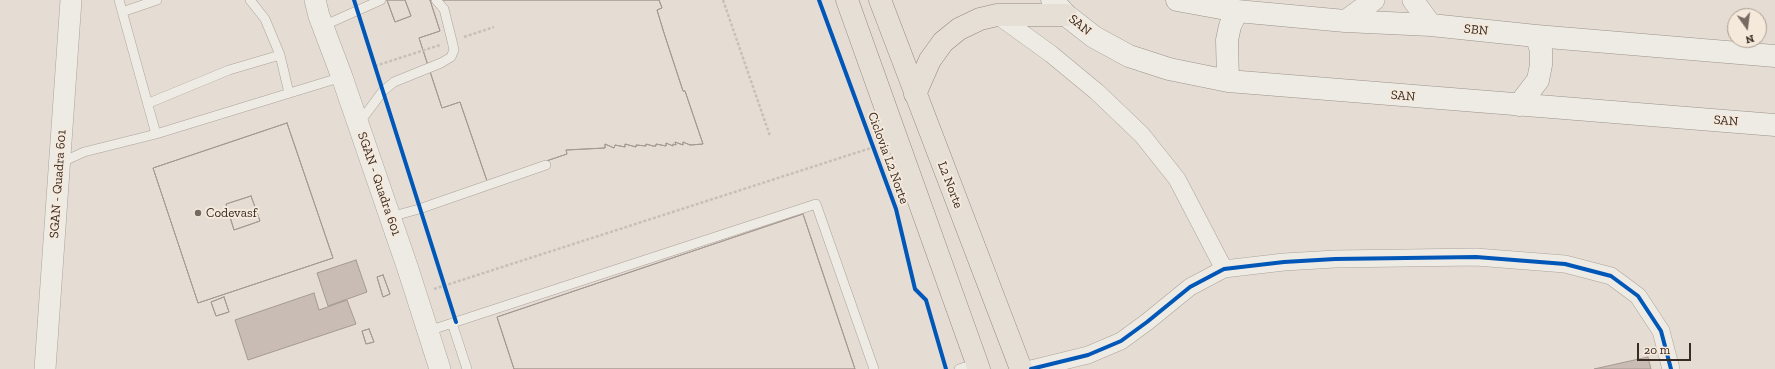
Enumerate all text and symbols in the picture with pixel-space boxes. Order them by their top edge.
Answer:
north arrow [1727,8,1767,48]
street label: SAN [1065,11,1095,39]
street label: SBN [1463,21,1489,39]
text: N [1744,32,1755,46]
street label: SAN [1390,87,1416,105]
street label: Ciclovia L2 Norte [864,110,912,206]
street label: SAN [1713,112,1739,130]
street label: SGAN - Quadra 601 [46,129,70,239]
street label: SGAN - Quadra 601 [354,130,404,238]
street label: L2 Norte [934,159,966,211]
place label: Codevasf [206,205,257,221]
marker: Codevasf [193,208,203,218]
scale bar [1639,335,1693,361]
text: 20 m [1644,343,1670,357]

